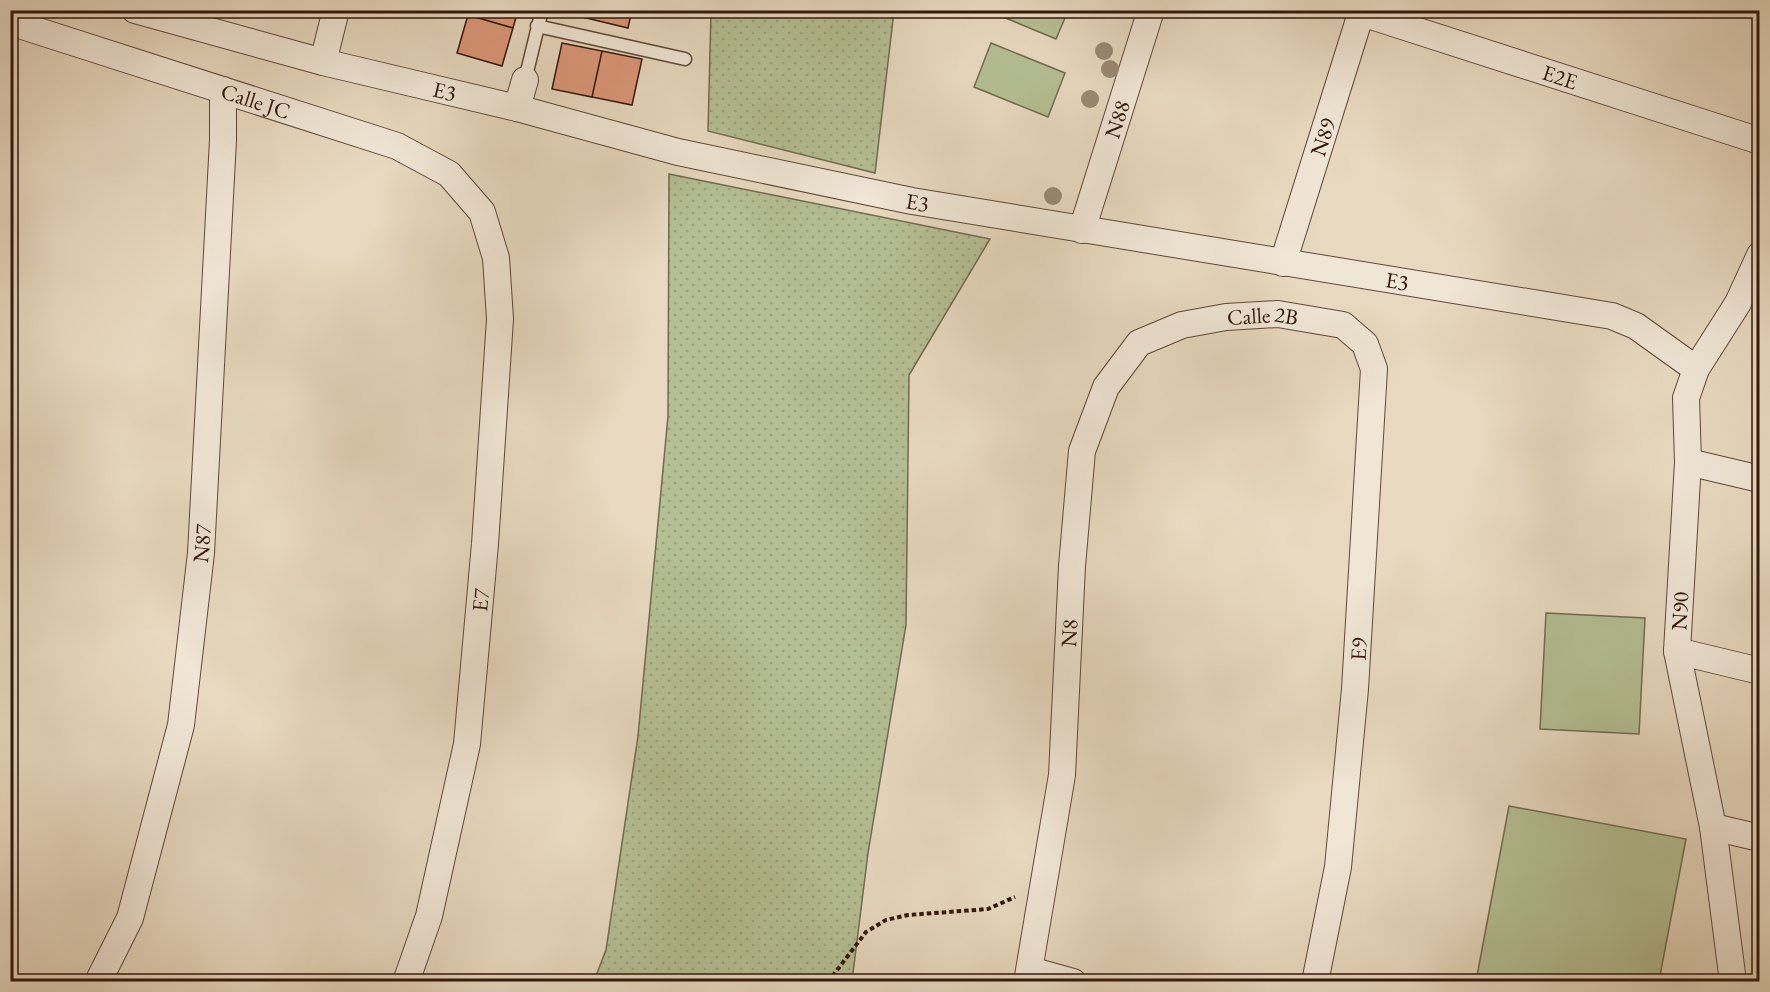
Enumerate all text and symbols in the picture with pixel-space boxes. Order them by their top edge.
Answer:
street label: E2E [1539,58,1581,96]
street label: E3 [430,75,459,108]
street label: Calle JC [217,77,294,126]
street label: N88 [1098,97,1137,142]
street label: N89 [1303,114,1343,160]
street label: E3 [904,186,931,219]
street label: E3 [1383,265,1411,297]
street label: Calle 2B [1226,300,1300,332]
street label: N87 [186,523,218,564]
street label: E7 [465,587,496,613]
street label: N90 [1664,590,1695,631]
street label: N8 [1054,618,1084,648]
street label: E9 [1343,636,1374,661]

